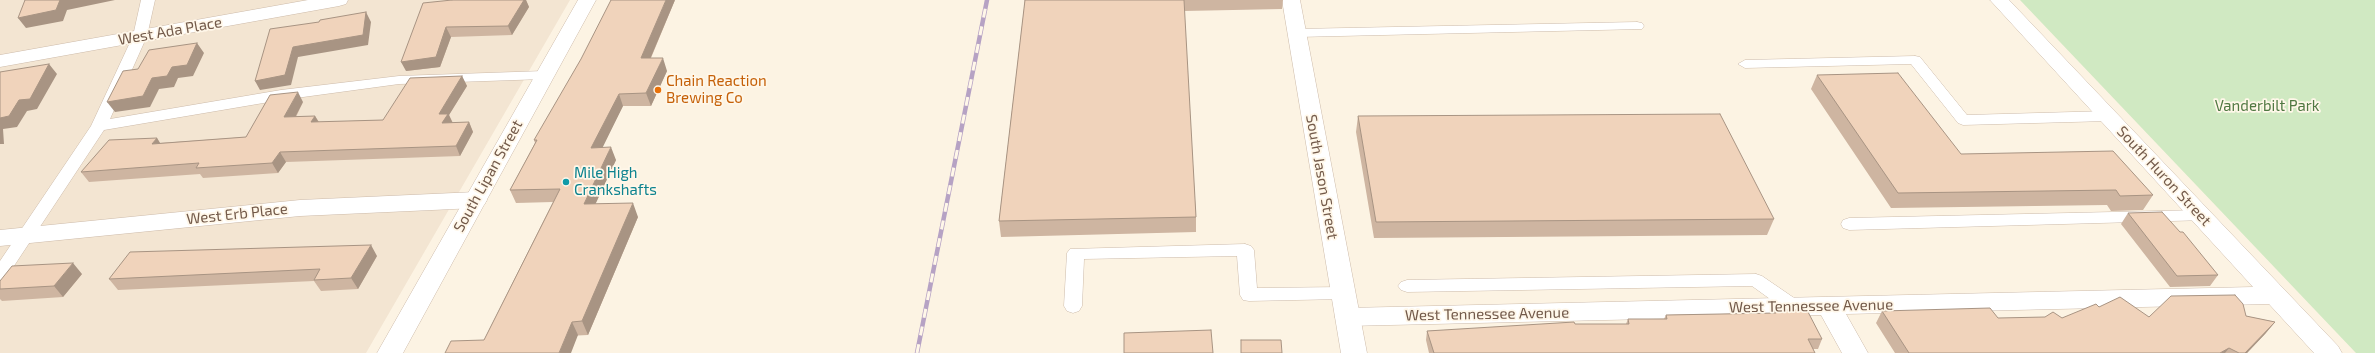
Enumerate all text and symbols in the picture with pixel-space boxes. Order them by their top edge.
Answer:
street label: West Ada Place [117,13,223,49]
place label: Chain Reaction Brewing Co [666,72,767,107]
marker: Chain Reaction Brewing Co [653,85,663,95]
park label: Vanderbilt Park [2215,97,2319,115]
street label: South Jason Street [1302,113,1342,241]
street label: South Lipan Street [450,117,526,235]
street label: South Huron Street [2113,122,2215,230]
place label: Mile High Crankshafts [574,164,657,199]
marker: Mile High Crankshafts [561,177,571,187]
street label: West Erb Place [185,200,289,228]
street label: West Tennessee Avenue [1729,296,1893,316]
street label: West Tennessee Avenue [1405,304,1569,324]

